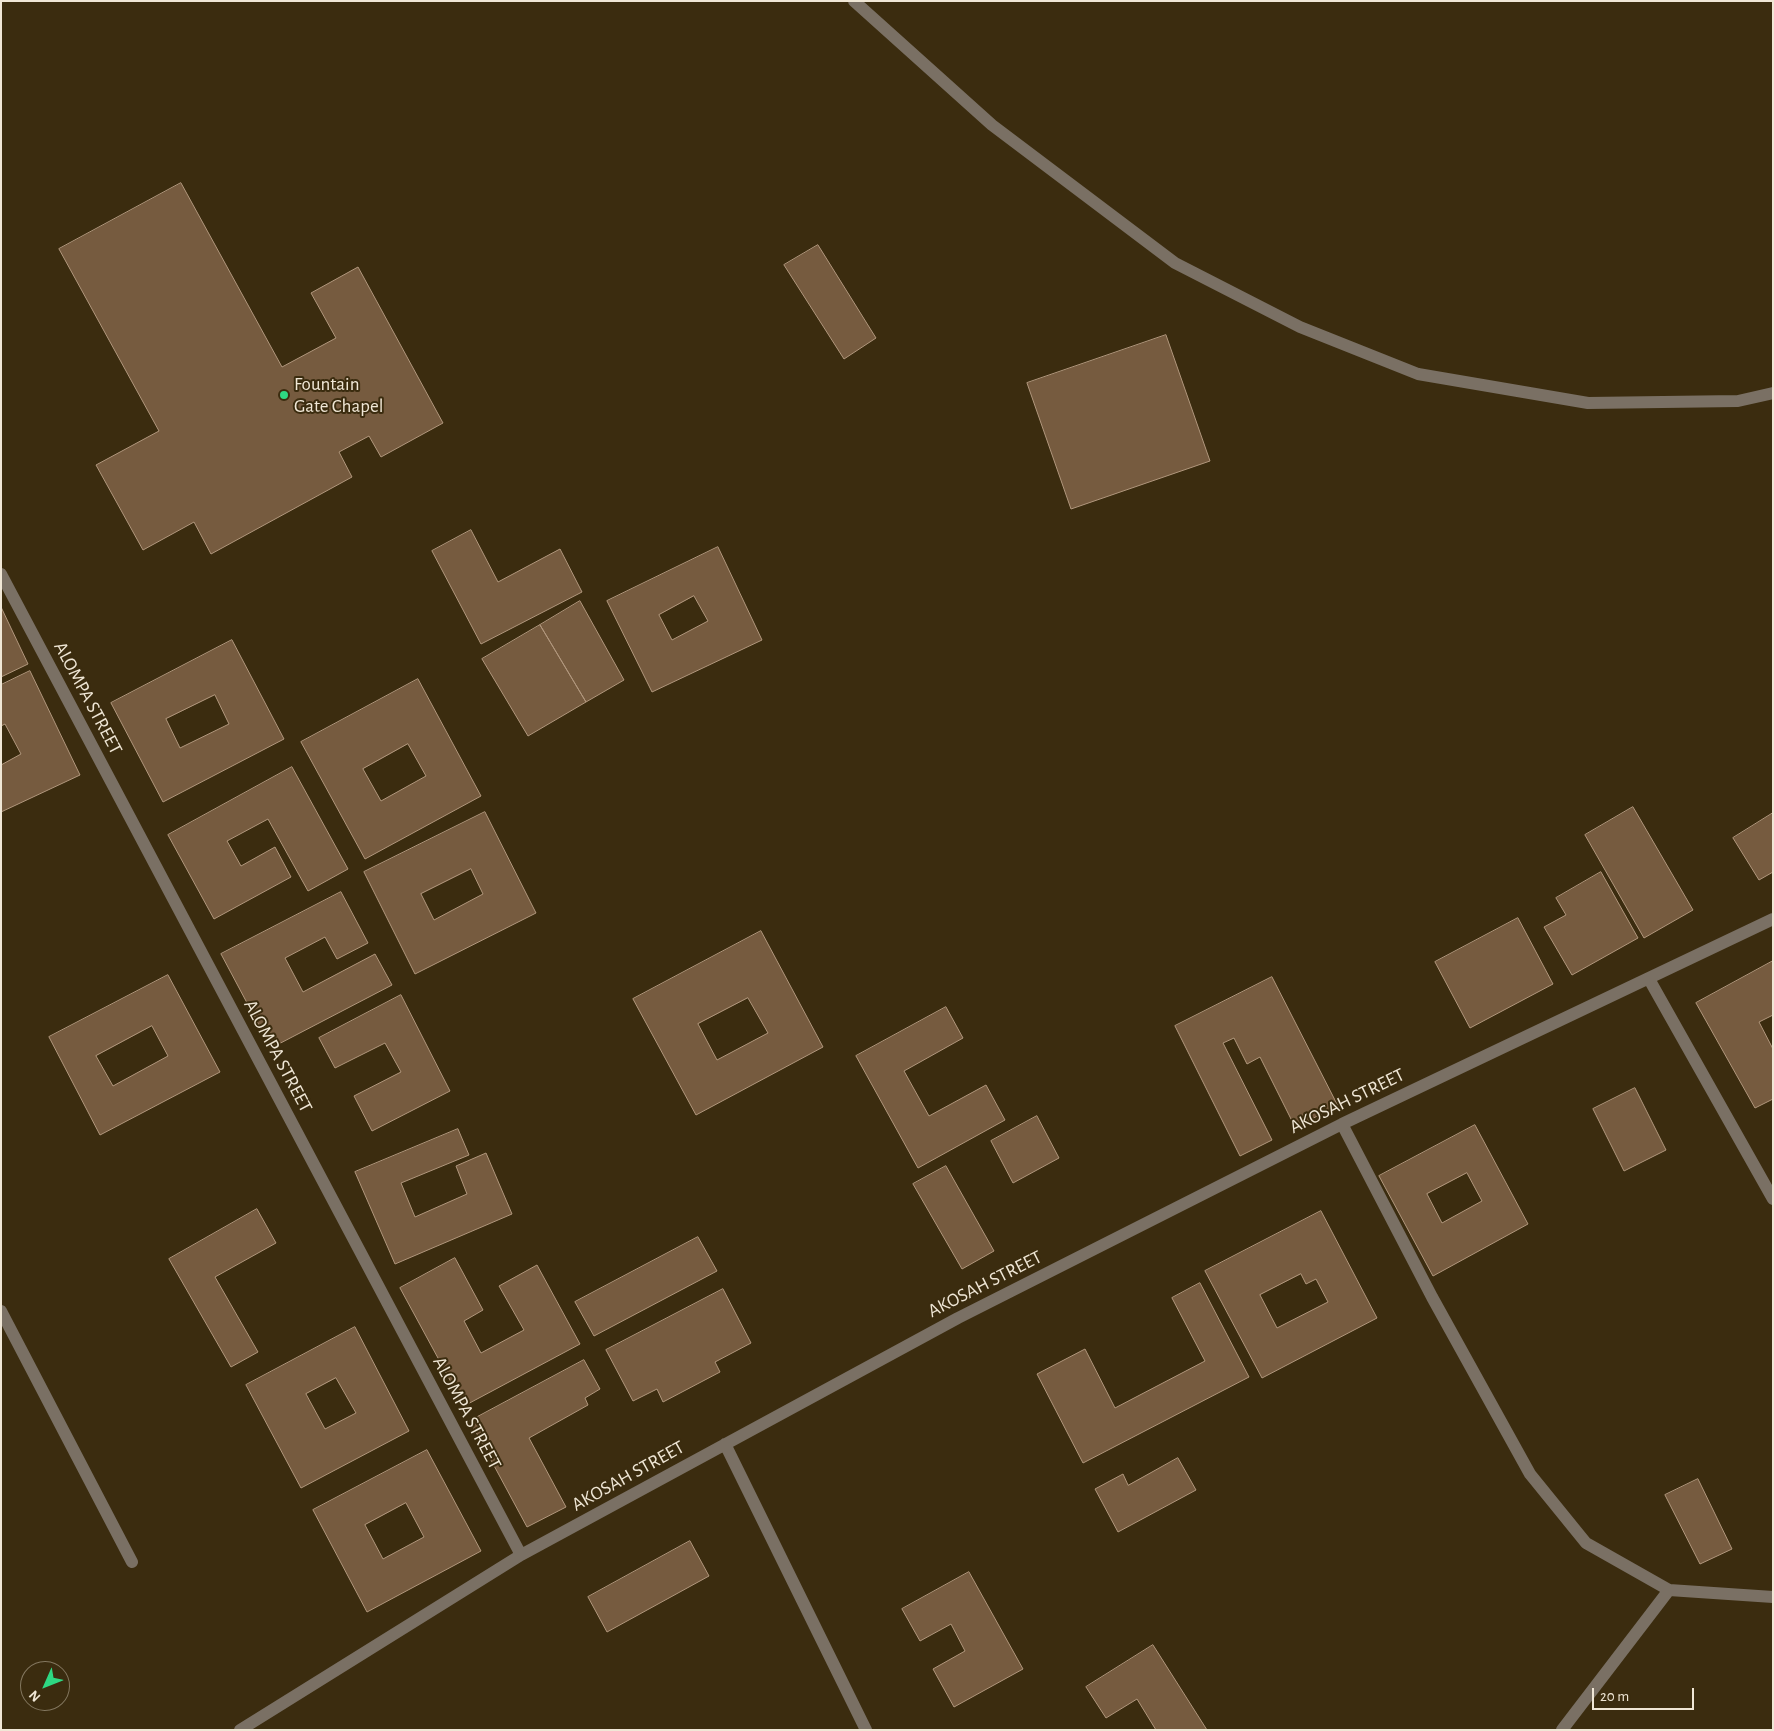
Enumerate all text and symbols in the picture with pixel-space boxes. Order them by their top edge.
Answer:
place label: Fountain Gate Chapel [294,373,383,417]
marker: Fountain Gate Chapel [278,389,290,401]
street label: ALOMPA STREET [49,638,127,758]
street label: ALOMPA STREET [239,996,317,1116]
street label: AKOSAH STREET [1286,1063,1408,1139]
street label: AKOSAH STREET [924,1245,1046,1323]
street label: ALOMPA STREET [428,1353,506,1473]
street label: AKOSAH STREET [568,1436,688,1516]
north arrow [20,1661,70,1711]
scale bar [1594,1678,1696,1710]
text: N [27,1687,43,1704]
text: 20 m [1600,1689,1629,1704]

